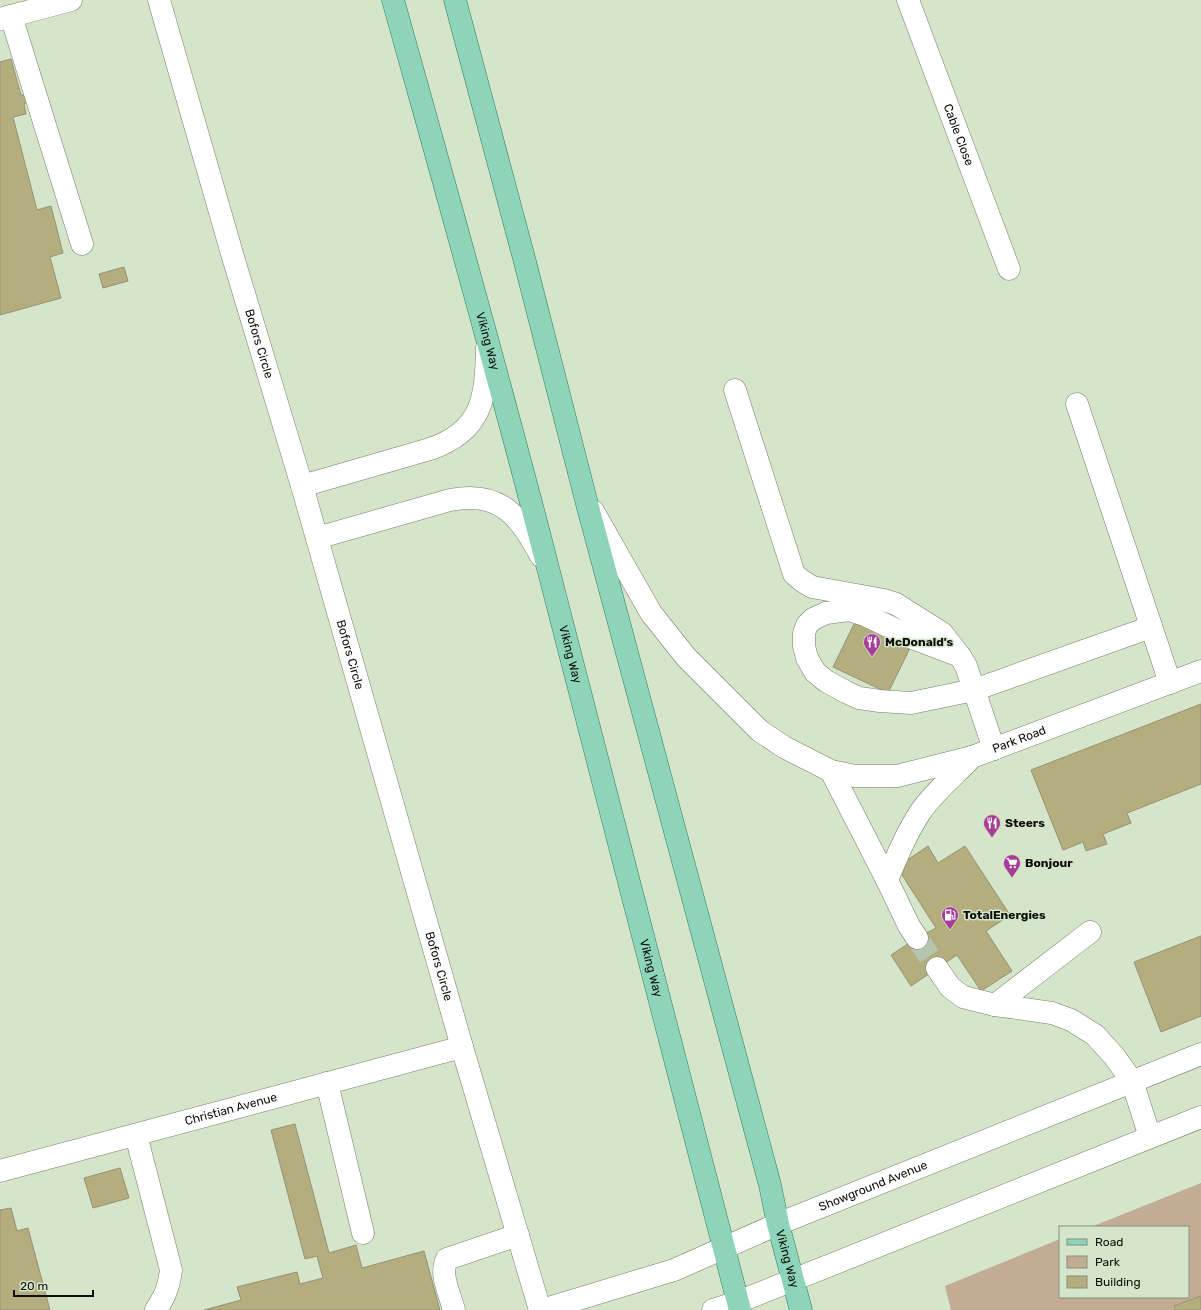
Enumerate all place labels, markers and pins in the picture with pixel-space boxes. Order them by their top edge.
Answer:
restaurant icon: McDonald's [862,632,882,657]
place label: McDonald's [885,635,953,649]
restaurant icon: Steers [982,813,1002,838]
place label: Steers [1005,816,1045,830]
supermarket icon: Bonjour [1002,853,1022,878]
place label: Bonjour [1025,856,1073,870]
fuel station icon: TotalEnergies [940,905,960,930]
place label: TotalEnergies [963,908,1046,922]

